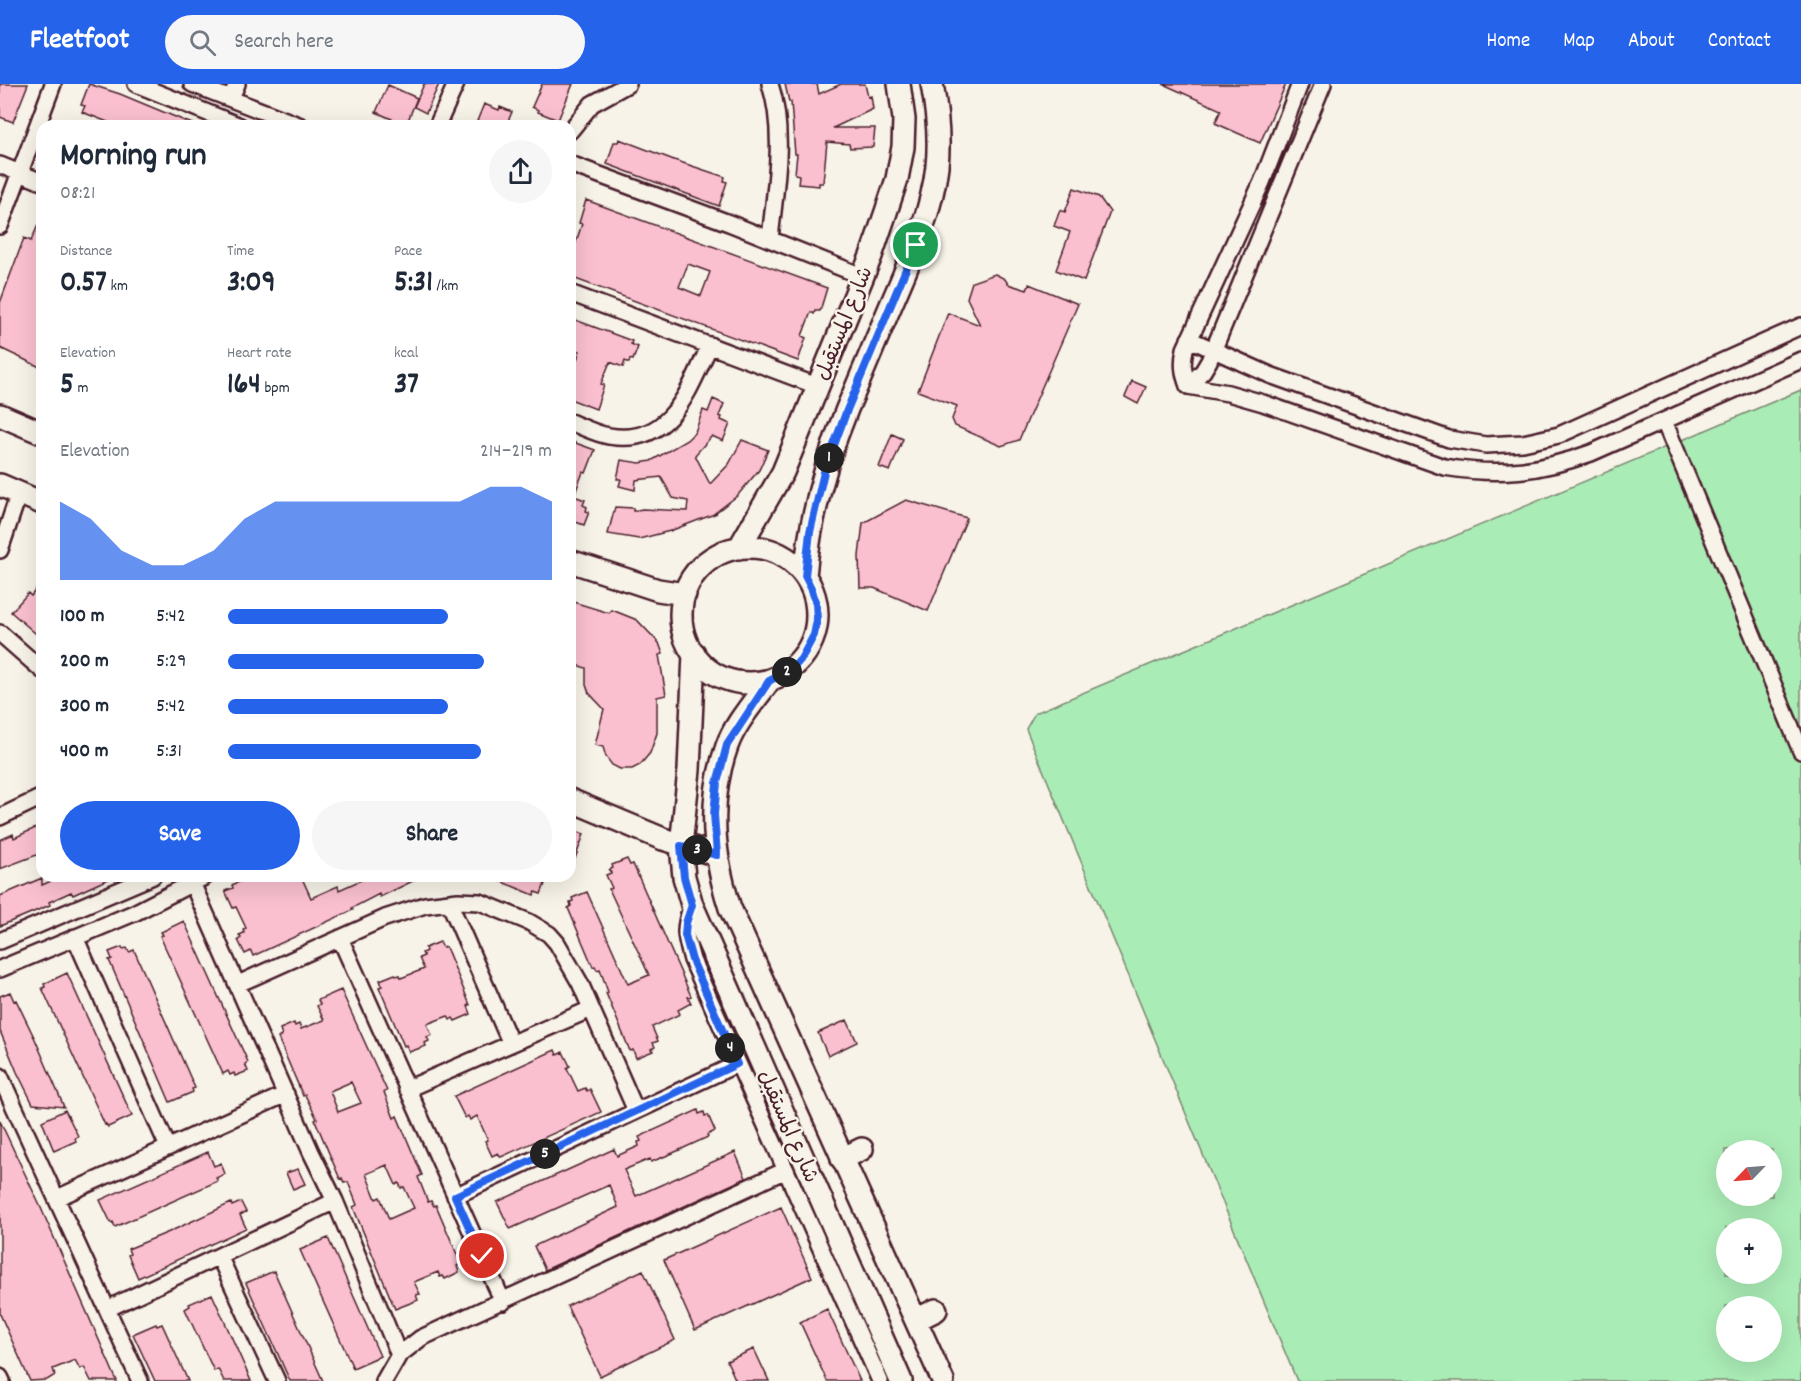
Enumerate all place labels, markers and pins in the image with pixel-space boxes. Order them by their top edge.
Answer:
pin [890,219,941,270]
pin: 1 [814,443,844,473]
pin: 2 [772,657,802,687]
pin: 3 [682,835,712,865]
pin: 4 [715,1033,745,1063]
pin: 5 [530,1139,560,1169]
pin [456,1230,507,1281]

